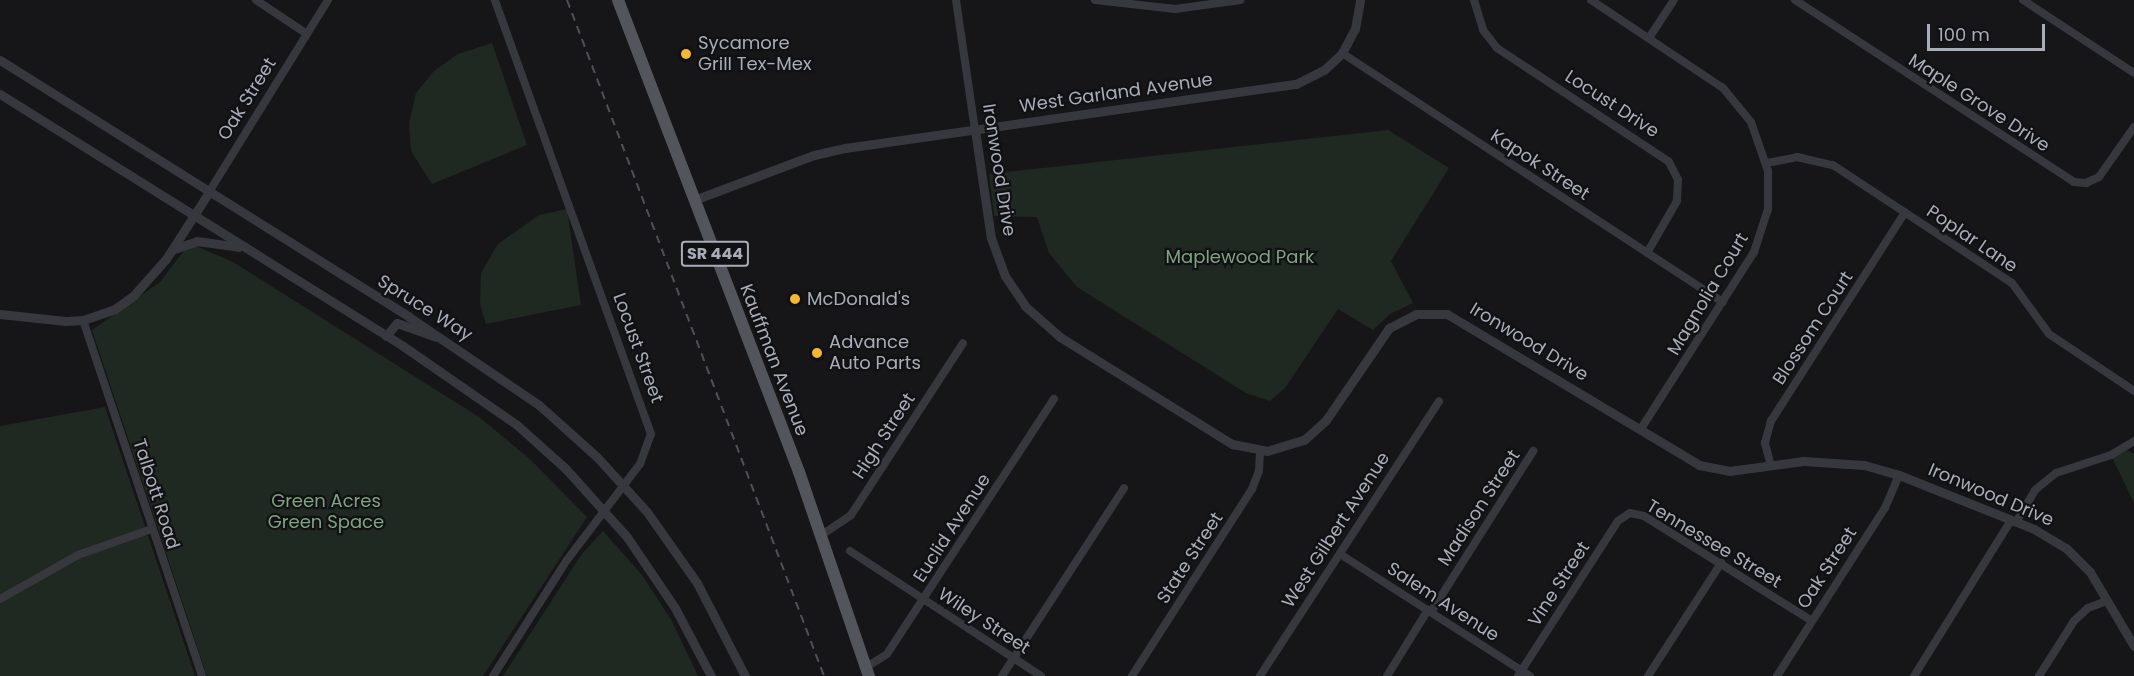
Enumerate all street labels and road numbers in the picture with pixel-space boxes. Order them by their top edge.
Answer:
street label: Maple Grove Drive [1904,49,2054,157]
street label: Oak Street [213,54,281,144]
street label: Locust Drive [1561,66,1663,142]
street label: West Garland Avenue [1018,69,1214,117]
street label: Ironwood Drive [978,102,1020,238]
street label: Kapok Street [1487,125,1593,205]
street label: Poplar Lane [1922,201,2022,277]
street label: Magnolia Court [1663,229,1753,359]
road number: SR 444 [680,241,750,267]
street label: Blossom Court [1768,267,1858,389]
street label: Spruce Way [374,270,476,346]
street label: Kauffman Avenue [735,281,813,439]
street label: Locust Street [608,290,668,406]
street label: Ironwood Drive [1466,298,1592,386]
street label: High Street [848,389,920,483]
street label: Talbott Road [128,436,184,552]
street label: Madison Street [1433,446,1525,570]
street label: West Gilbert Avenue [1278,448,1394,612]
street label: Ironwood Drive [1925,459,2057,531]
street label: Euclid Avenue [909,470,995,586]
street label: Tennessee Street [1643,495,1785,593]
street label: State Street [1152,508,1228,608]
street label: Oak Street [1793,523,1861,613]
street label: Vine Street [1524,538,1594,630]
street label: Salem Avenue [1383,558,1503,646]
street label: Wiley Street [934,583,1034,659]

